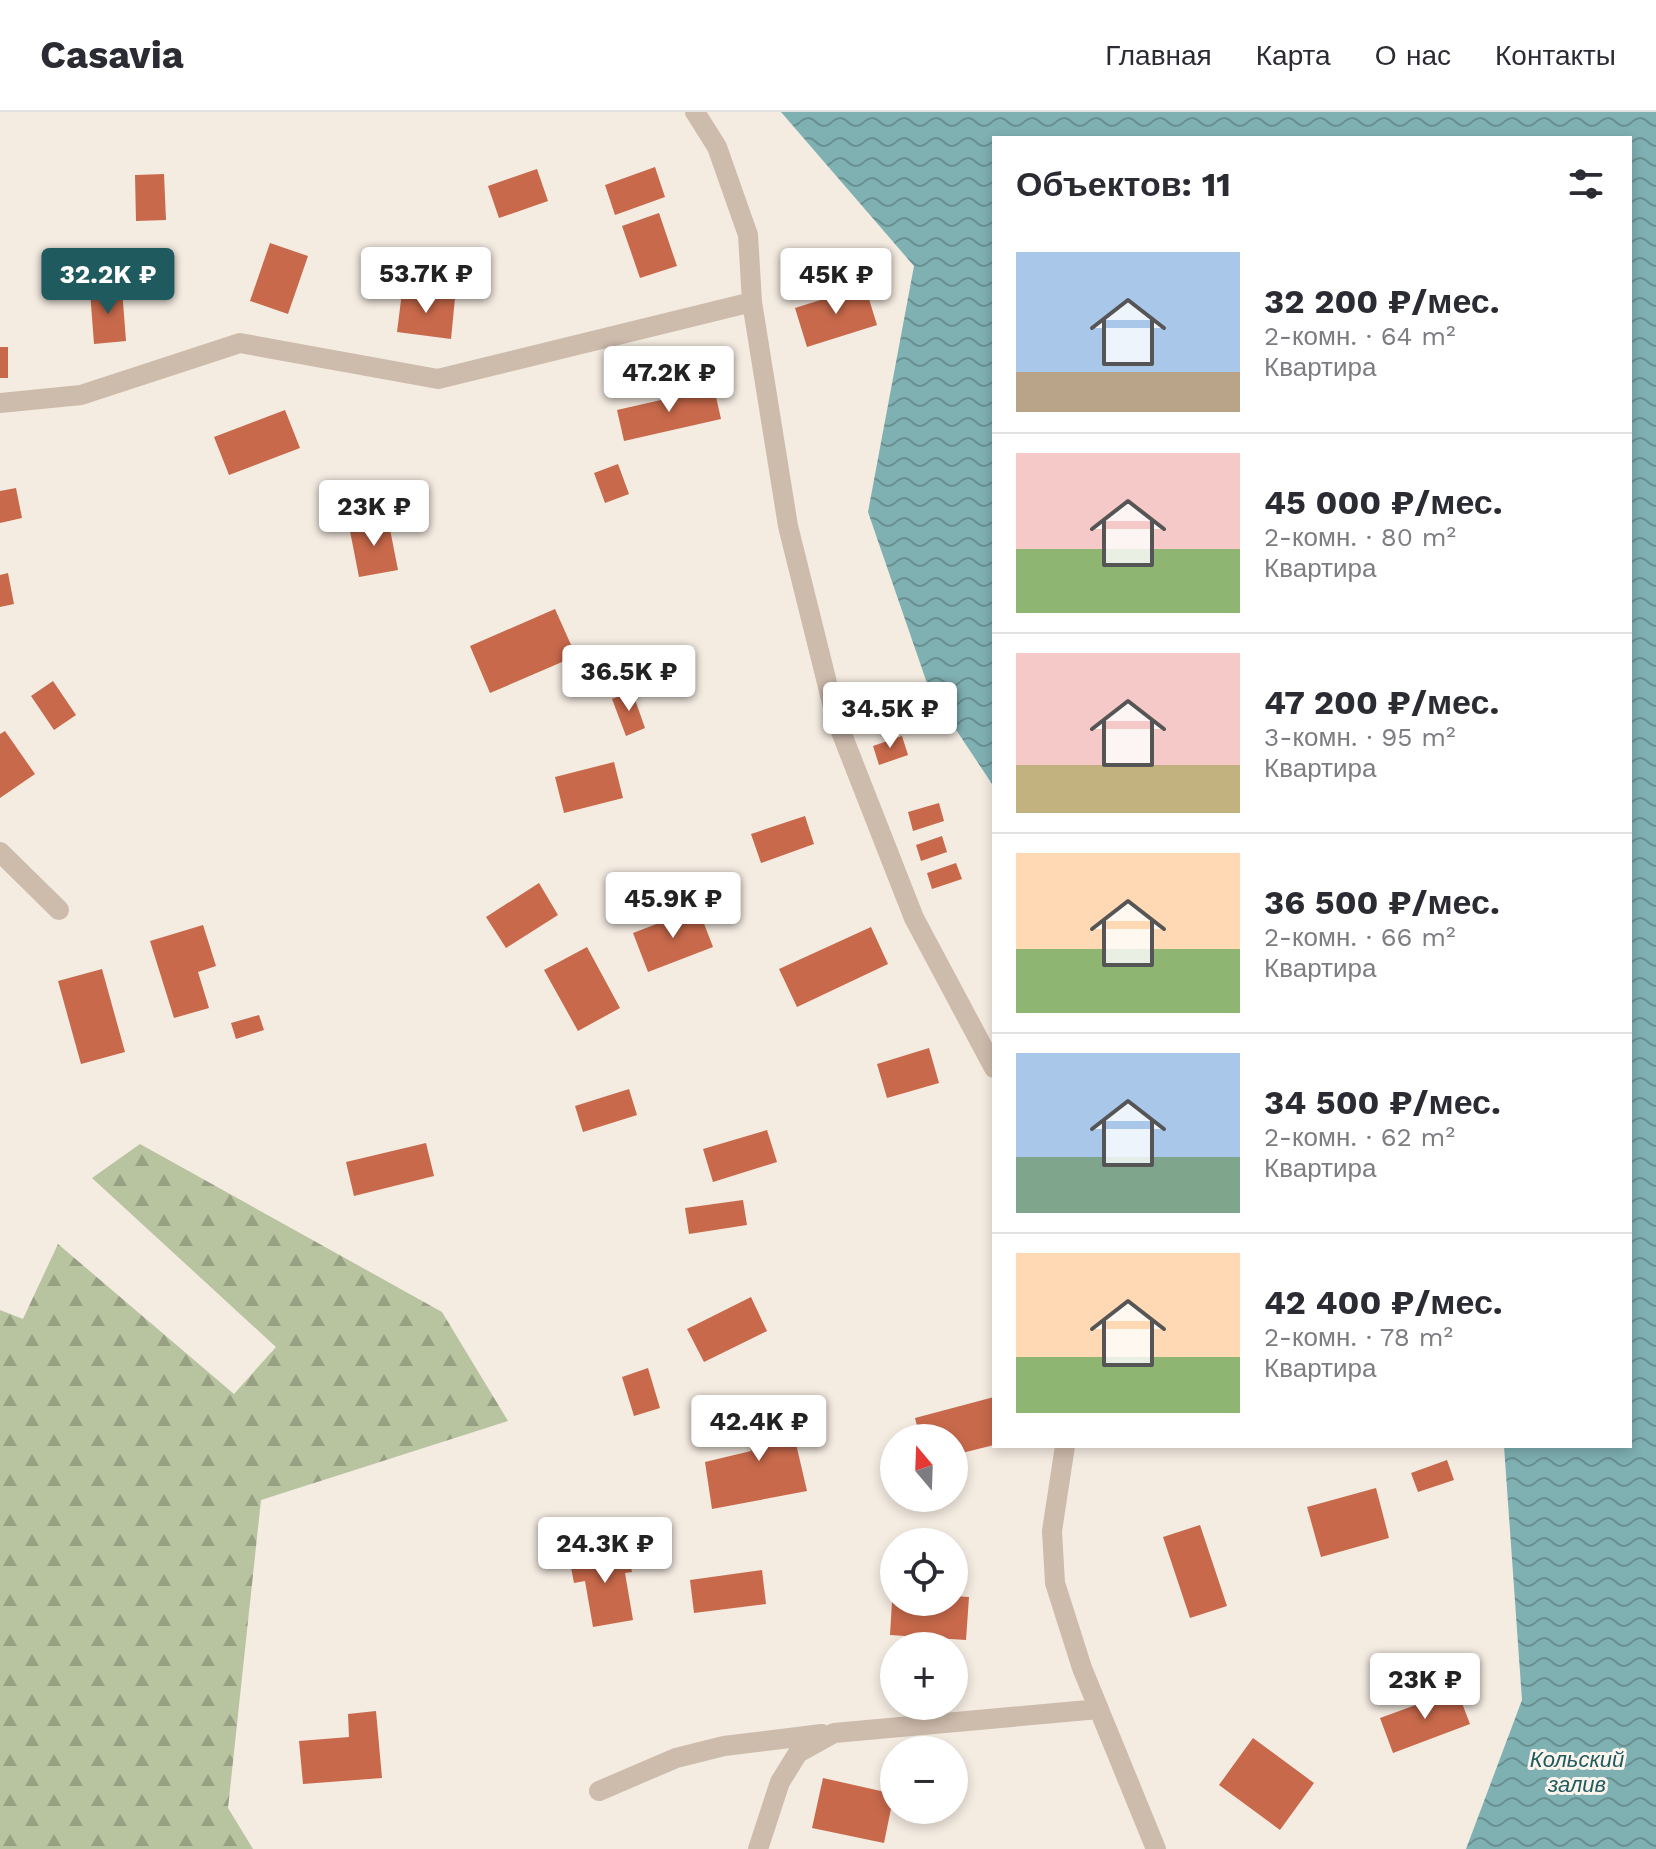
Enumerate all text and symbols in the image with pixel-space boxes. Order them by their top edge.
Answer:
text: Casavia [40,33,184,77]
text: Главная [1105,39,1212,72]
text: Карта [1256,39,1331,72]
text: О нас [1375,39,1451,72]
text: Контакты [1495,39,1616,72]
icon: filters [1564,162,1608,206]
text: Объектов: 11 [1016,164,1231,204]
pin: 53.7K ₽ [352,247,500,315]
pin: 32.2K ₽ [34,248,182,316]
pin: 45K ₽ [780,248,892,316]
text: 53.7K ₽ [379,258,473,288]
text: 32.2K ₽ [59,259,157,289]
text: 45K ₽ [798,259,874,289]
text: 32 200 ₽/мес. [1264,281,1500,321]
icon: home [1080,284,1176,380]
text: 2-комн. · 64 m² [1264,321,1456,351]
pin: 47.2K ₽ [595,346,743,414]
text: Квартира [1264,352,1376,382]
text: 47.2K ₽ [622,357,716,387]
pin: 23K ₽ [318,480,430,548]
text: 45 000 ₽/мес. [1264,482,1503,522]
icon: home [1080,485,1176,581]
text: 23K ₽ [337,491,411,521]
text: 2-комн. · 80 m² [1264,522,1456,552]
text: Квартира [1264,553,1376,583]
pin: 36.5K ₽ [555,645,703,713]
text: 36.5K ₽ [580,656,678,686]
pin: 34.5K ₽ [816,682,964,750]
text: 47 200 ₽/мес. [1264,682,1499,722]
icon: home [1080,685,1176,781]
text: 34.5K ₽ [841,693,939,723]
text: 3-комн. · 95 m² [1264,722,1456,752]
text: Квартира [1264,753,1376,783]
pin: 45.9K ₽ [599,872,747,940]
text: 36 500 ₽/мес. [1264,882,1500,922]
text: 45.9K ₽ [624,883,722,913]
icon: home [1080,885,1176,981]
text: 2-комн. · 66 m² [1264,922,1456,952]
text: Квартира [1264,953,1376,983]
text: 34 500 ₽/мес. [1264,1082,1501,1122]
icon: home [1080,1085,1176,1181]
text: 2-комн. · 62 m² [1264,1122,1455,1152]
text: Квартира [1264,1153,1376,1183]
text: 42 400 ₽/мес. [1264,1282,1503,1322]
icon: home [1080,1285,1176,1381]
text: 2-комн. · 78 m² [1264,1322,1453,1352]
text: Квартира [1264,1353,1376,1383]
pin: 42.4K ₽ [685,1395,833,1463]
text: 42.4K ₽ [709,1406,809,1436]
north arrow [880,1424,968,1512]
map controls [880,1424,968,1824]
pin: 24.3K ₽ [531,1517,679,1585]
text: 24.3K ₽ [556,1528,654,1558]
button: locate [880,1528,968,1616]
button: + [880,1632,968,1720]
pin: 23K ₽ [1369,1653,1481,1721]
text: 23K ₽ [1388,1664,1462,1694]
button: − [880,1736,968,1824]
water label: Кольский залив [1530,1747,1624,1797]

